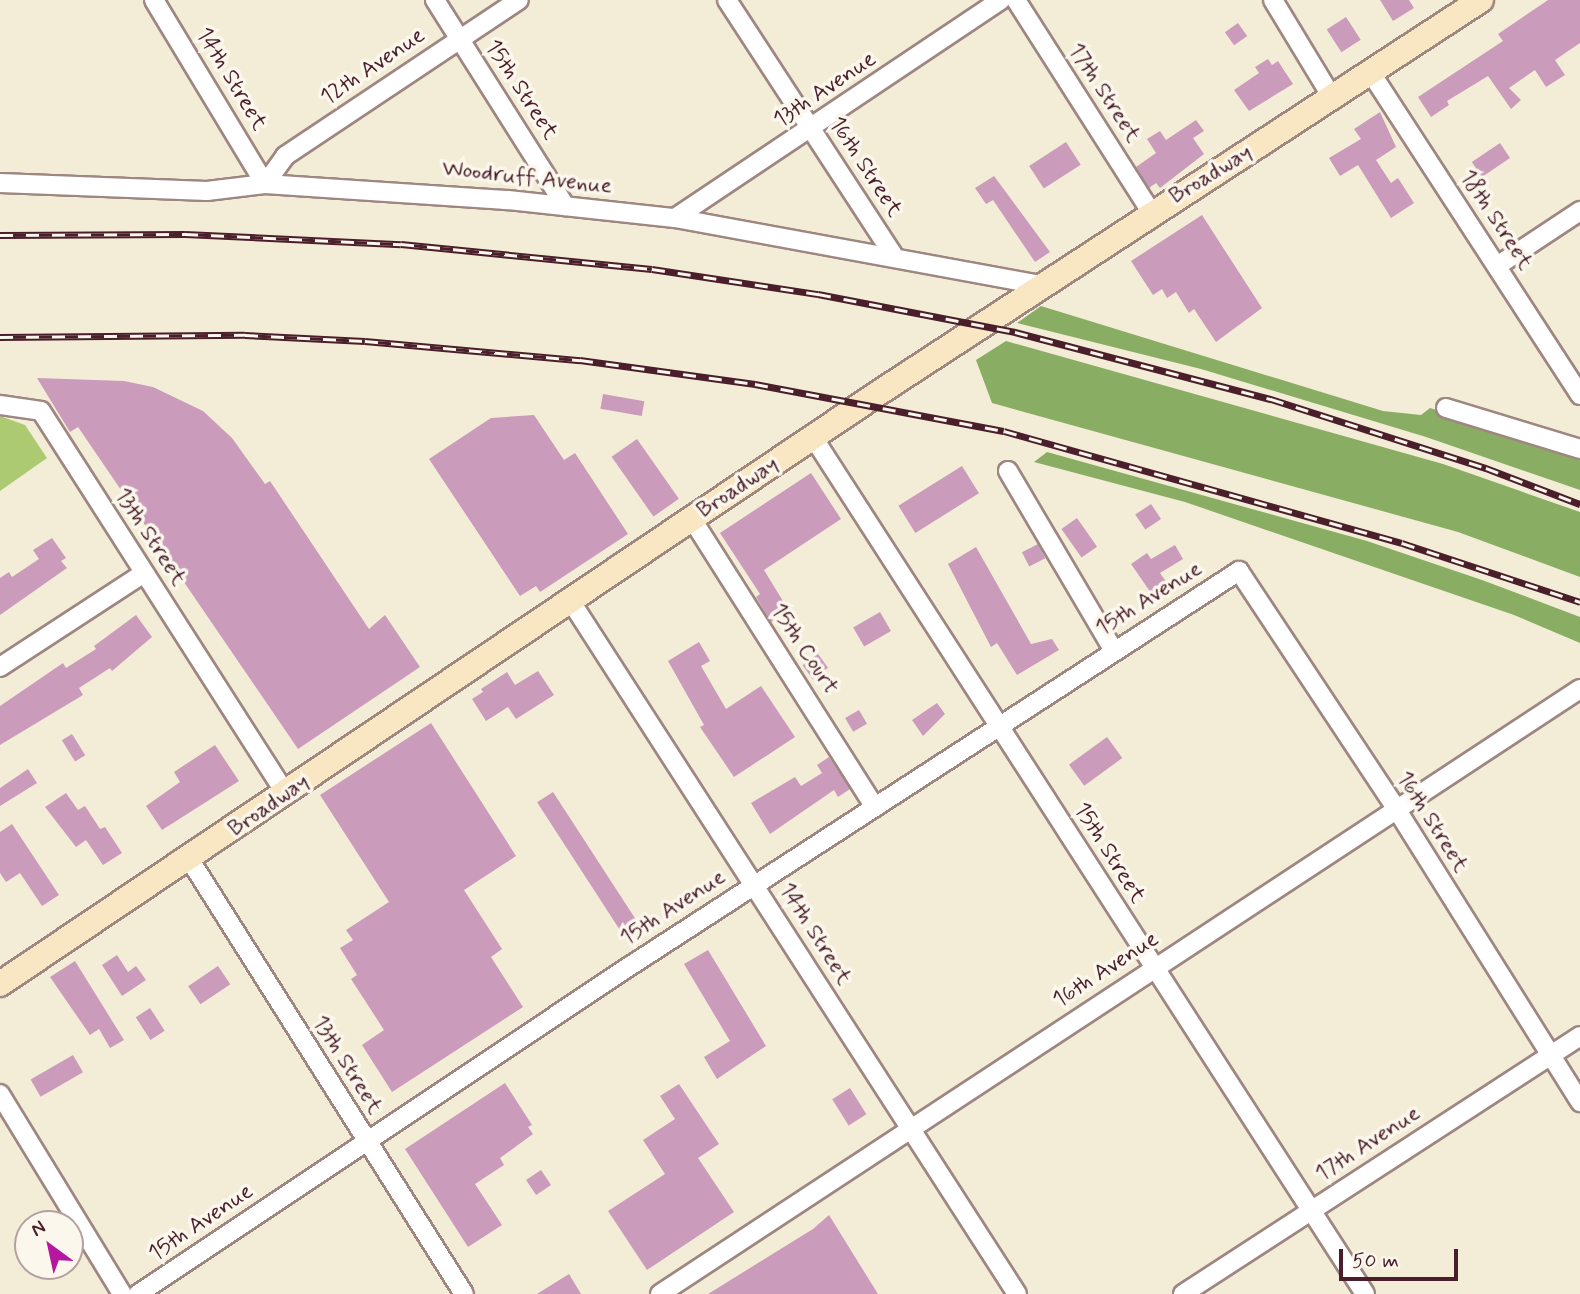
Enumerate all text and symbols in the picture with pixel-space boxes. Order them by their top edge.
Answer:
street label: 14th Street [189,22,273,136]
street label: 12th Avenue [316,22,430,112]
street label: 15th Street [478,35,564,145]
street label: 17th Street [1062,38,1146,148]
street label: 13th Avenue [769,46,881,134]
street label: 16th Street [822,111,908,223]
street label: Broadway [1165,139,1257,211]
street label: Woodruff Avenue [440,155,614,201]
street label: 18th Street [1453,165,1539,275]
street label: Broadway [692,451,784,525]
street label: 13th Street [108,483,192,591]
street label: 15th Avenue [1091,555,1207,643]
street label: 15th Court [764,598,844,700]
street label: 16th Street [1390,766,1474,878]
street label: Broadway [223,768,315,844]
street label: 15th Street [1067,797,1151,909]
street label: 15th Avenue [615,864,731,952]
street label: 14th Street [773,878,857,990]
street label: 16th Avenue [1048,926,1164,1014]
street label: 13th Street [306,1010,388,1120]
street label: 17th Avenue [1310,1100,1426,1188]
street label: 15th Avenue [143,1178,259,1268]
north arrow [14,1210,84,1280]
text: N [26,1215,50,1243]
scale bar [1342,1234,1461,1278]
text: 50 m [1352,1247,1399,1275]

